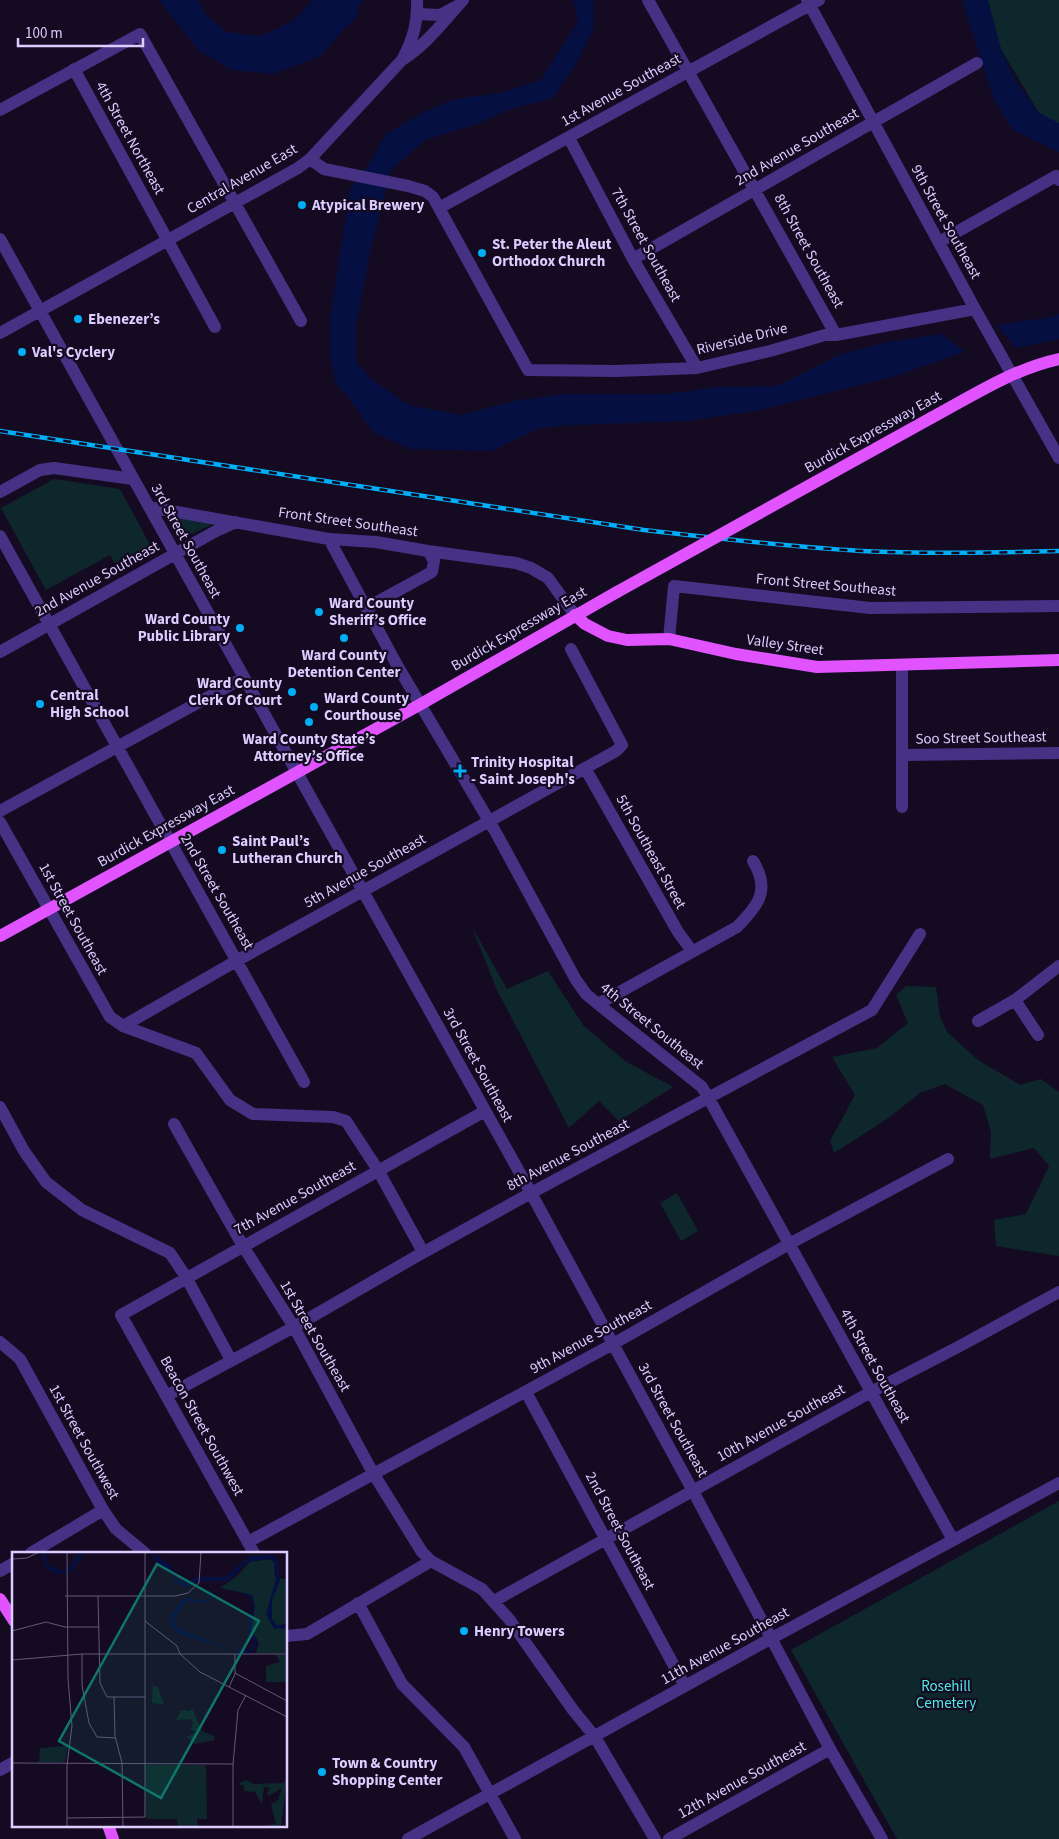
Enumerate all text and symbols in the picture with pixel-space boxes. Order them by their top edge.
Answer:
scale bar [18,15,142,47]
text: 100 m [25,23,63,44]
street label: 1st Avenue Southeast [557,48,685,132]
street label: 4th Street Northeast [90,78,170,198]
street label: 2nd Avenue Southeast [731,103,863,191]
street label: Central Avenue East [183,139,301,219]
street label: 9th Street Southeast [906,161,986,283]
street label: 7th Street Southeast [606,184,686,306]
street label: 8th Street Southeast [769,190,849,312]
place label: Atypical Brewery [311,195,425,216]
marker: Atypical Brewery [296,199,308,211]
place label: St. Peter the Aleut Orthodox Church [492,234,612,272]
marker: St. Peter the Aleut Orthodox Church [476,247,488,259]
place label: Ebenezer’s [88,309,160,330]
marker: Ebenezer’s [72,313,84,325]
street label: Riverside Drive [694,318,790,360]
place label: Val's Cyclery [31,342,115,363]
marker: Val's Cyclery [16,346,28,358]
street label: Burdick Expressway East [801,386,945,478]
street label: 3rd Street Southeast [146,480,226,602]
street label: Front Street Southeast [277,502,419,542]
street label: 2nd Avenue Southeast [31,536,163,622]
street label: Front Street Southeast [755,568,897,602]
street label: Burdick Expressway East [447,582,591,676]
place label: Ward County Sheriff’s Office [329,593,427,631]
marker: Ward County Sheriff’s Office [313,606,325,618]
place label: Ward County Public Library [138,609,230,647]
marker: Ward County Public Library [234,622,246,634]
street label: Valley Street [745,629,825,661]
marker: Ward County Detention Center [338,632,350,644]
place label: Ward County Detention Center [287,645,401,683]
place label: Ward County Clerk Of Court [188,673,282,711]
place label: Central High School [50,685,129,723]
marker: Ward County Clerk Of Court [286,686,298,698]
place label: Ward County Courthouse [324,688,409,726]
marker: Central High School [34,698,46,710]
marker: Ward County Courthouse [308,701,320,713]
marker: Ward County State’s Attorney’s Office [303,716,315,728]
street label: Soo Street Southeast [915,726,1047,750]
place label: Ward County State’s Attorney’s Office [243,729,376,767]
place label: Trinity Hospital - Saint Joseph's [471,752,575,790]
marker: Trinity Hospital - Saint Joseph's [453,764,467,778]
street label: Burdick Expressway East [94,780,238,872]
street label: 5th Southeast Street [611,791,691,913]
street label: 5th Avenue Southeast [300,829,430,913]
street label: 2nd Street Southeast [175,830,259,954]
place label: Saint Paul’s Lutheran Church [232,831,342,869]
marker: Saint Paul’s Lutheran Church [216,844,228,856]
street label: 1st Street Southeast [33,859,113,979]
street label: 4th Street Southeast [596,978,708,1074]
street label: 3rd Street Southeast [438,1004,518,1126]
street label: 8th Avenue Southeast [503,1114,633,1196]
street label: 7th Avenue Southeast [230,1156,360,1240]
street label: 1st Street Southeast [275,1276,355,1396]
street label: 9th Avenue Southeast [526,1295,656,1379]
street label: 4th Street Southeast [835,1305,915,1427]
street label: Beacon Street Southwest [155,1352,249,1500]
street label: 3rd Street Southeast [633,1359,713,1481]
street label: 10th Avenue Southeast [713,1379,849,1467]
street label: 1st Street Southwest [44,1381,124,1503]
street label: 2nd Street Southeast [580,1468,660,1594]
inset map [12,1552,288,1826]
street label: 11th Avenue Southeast [657,1602,793,1690]
place label: Henry Towers [474,1621,565,1642]
marker: Henry Towers [458,1625,470,1637]
park label: Rosehill Cemetery [916,1676,976,1714]
street label: 12th Avenue Southeast [674,1736,810,1824]
place label: Town & Country Shopping Center [332,1753,442,1791]
marker: Town & Country Shopping Center [316,1766,328,1778]

